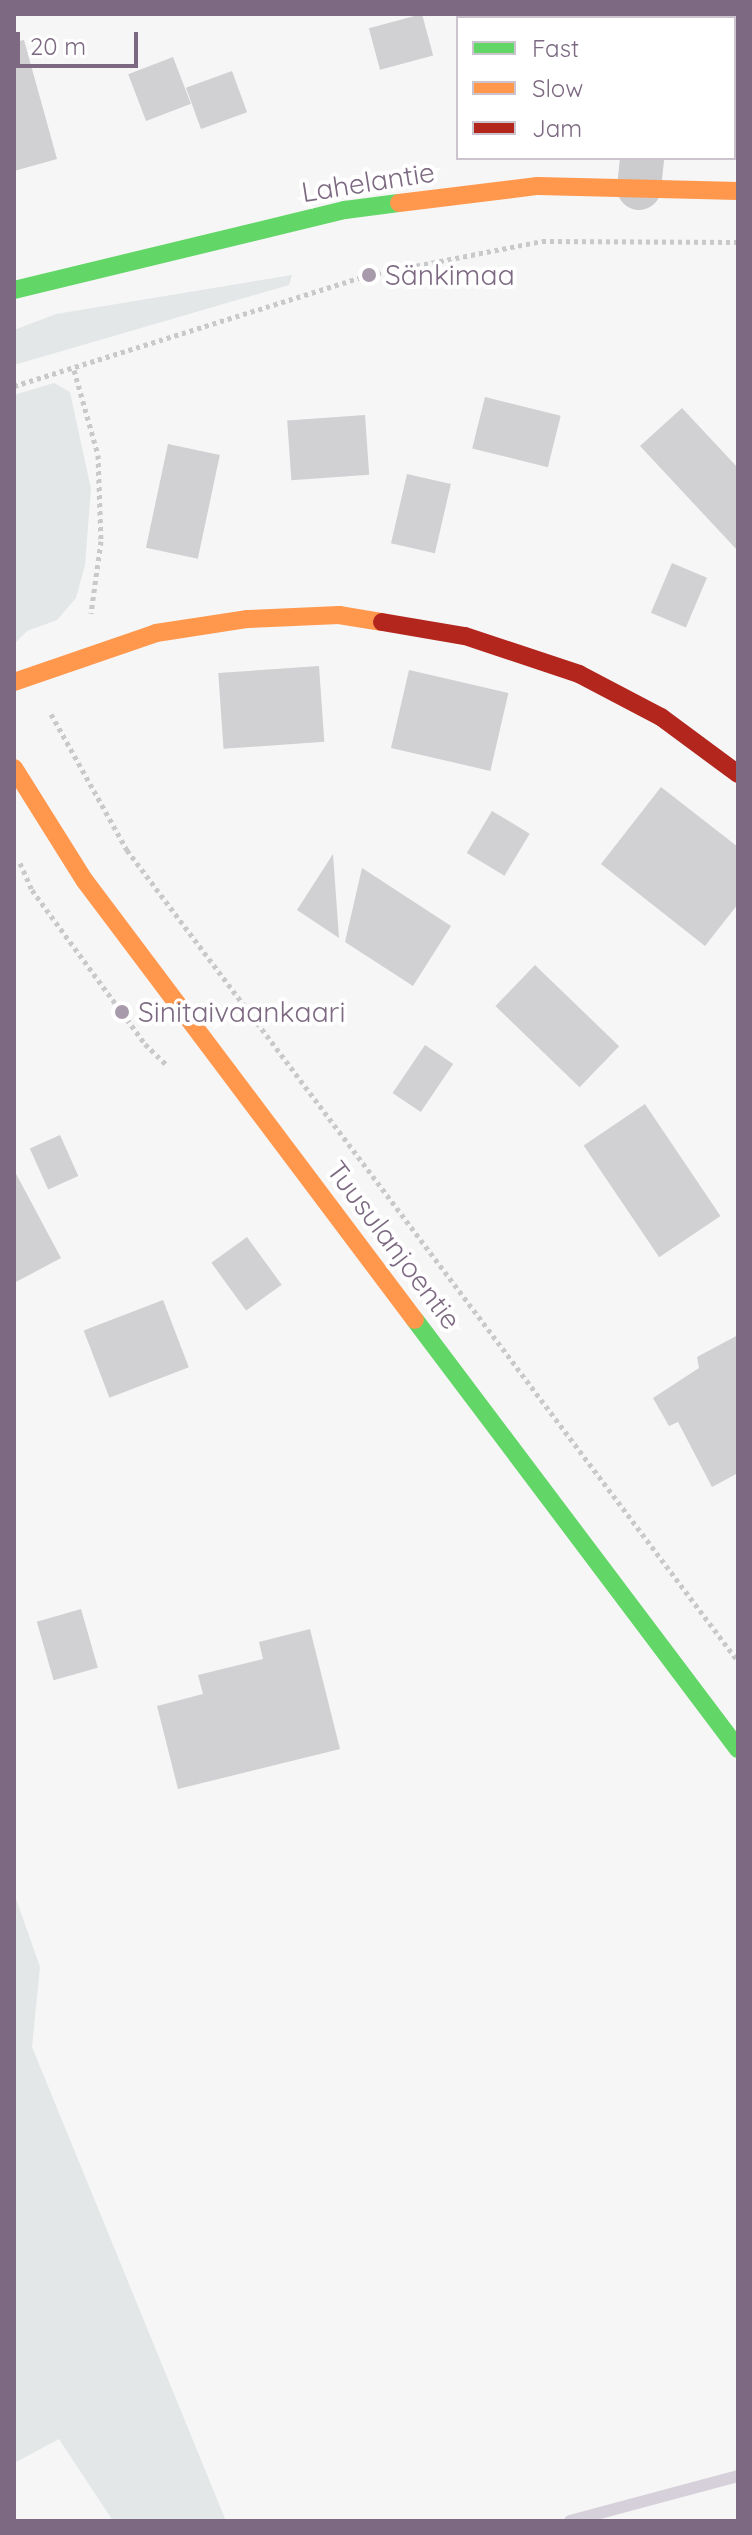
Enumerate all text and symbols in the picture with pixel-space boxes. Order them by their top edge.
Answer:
scale bar [20,16,142,66]
legend [456,16,736,160]
text: 20 m [30,31,86,61]
text: Fast [532,33,579,63]
text: Slow [532,73,583,103]
text: Jam [532,113,582,143]
street label: Lahelantie [299,155,437,209]
place label: Sänkimaa [385,258,515,292]
marker: Sänkimaa [360,266,378,284]
place label: Sinitaivaankaari [138,995,345,1029]
marker: Sinitaivaankaari [113,1003,131,1021]
street label: Tuusulanjoentie [320,1154,468,1336]

